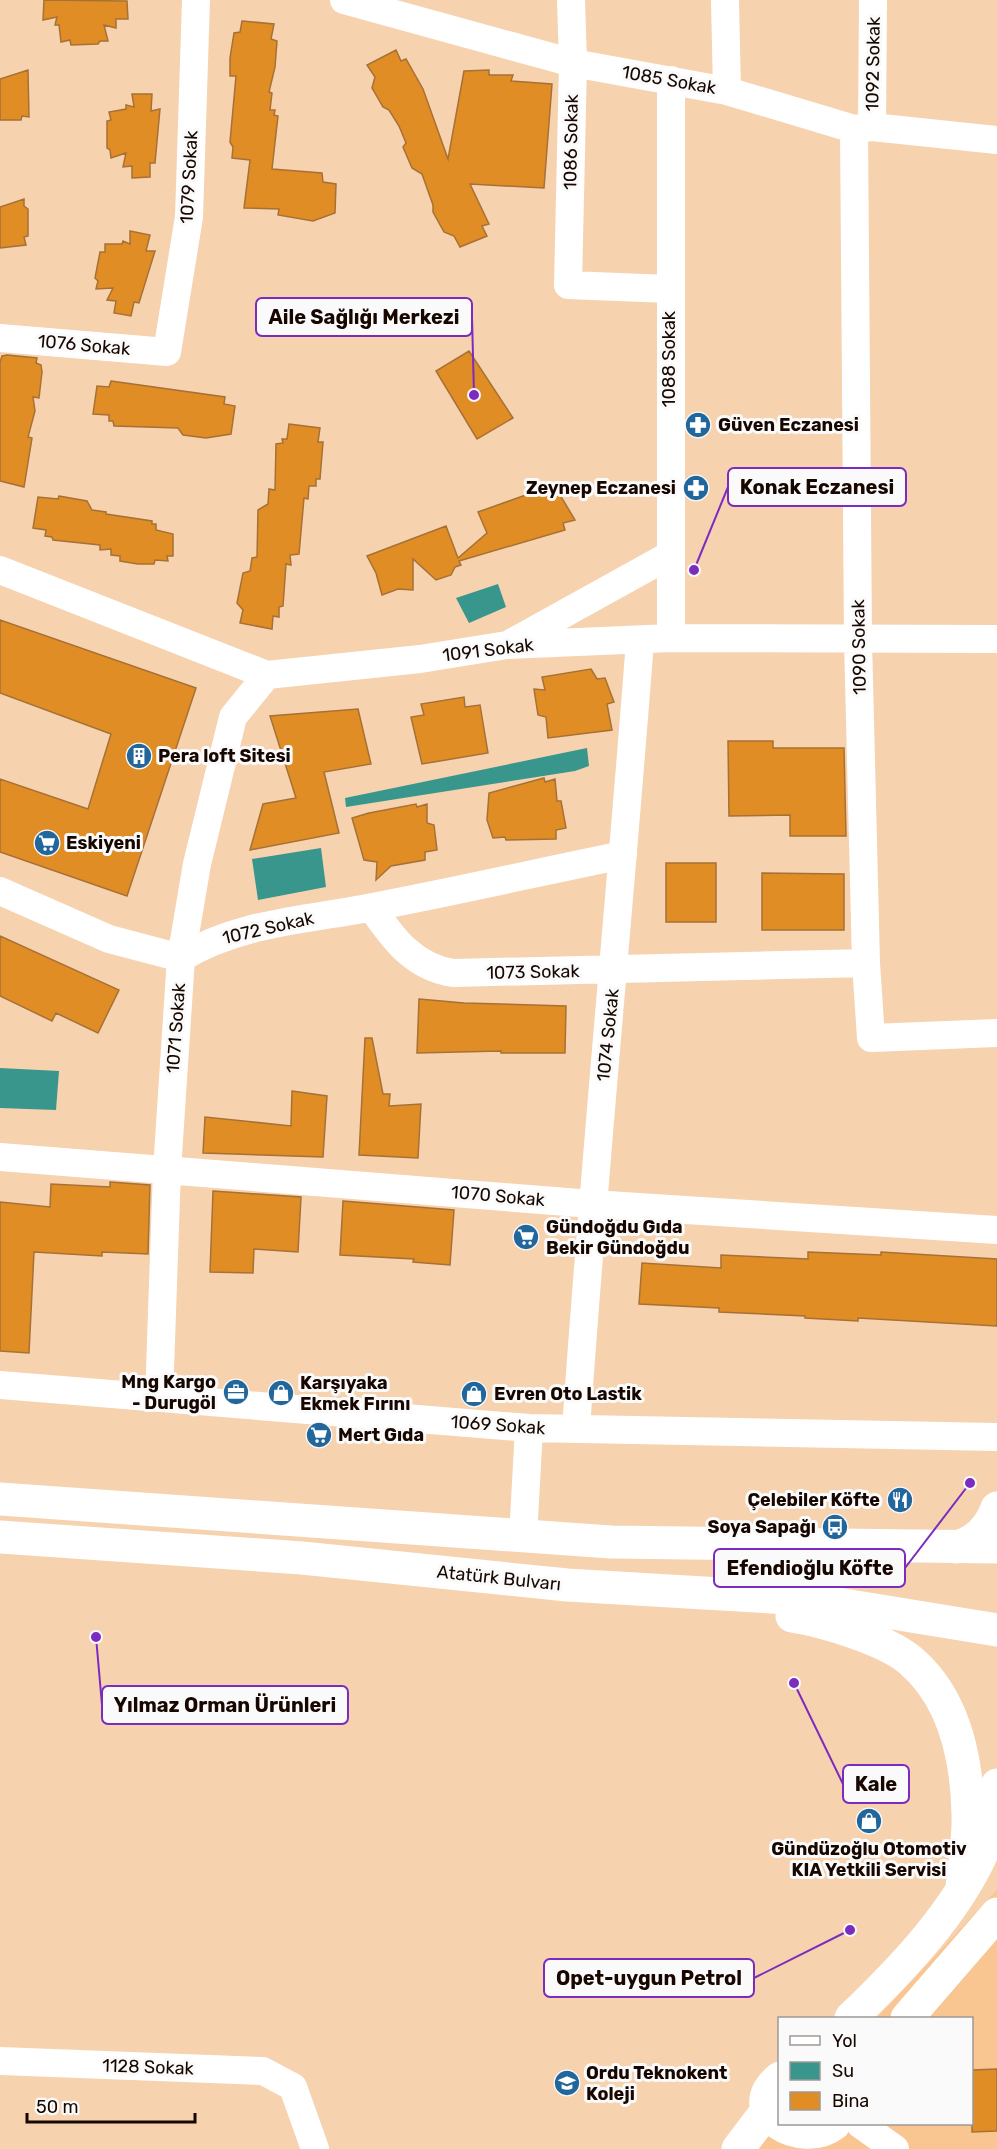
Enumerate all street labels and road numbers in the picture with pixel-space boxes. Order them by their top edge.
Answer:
street label: 1092 Sokak [861,16,885,112]
street label: 1085 Sokak [620,61,719,99]
street label: 1086 Sokak [559,93,583,190]
street label: 1079 Sokak [176,129,202,224]
street label: 1088 Sokak [658,310,680,407]
street label: 1076 Sokak [37,330,132,360]
street label: 1090 Sokak [847,598,871,695]
street label: 1091 Sokak [441,633,536,667]
street label: 1072 Sokak [220,907,317,949]
street label: 1073 Sokak [486,960,581,984]
street label: 1071 Sokak [162,981,190,1074]
street label: 1074 Sokak [592,987,624,1082]
street label: 1070 Sokak [450,1181,547,1211]
street label: 1069 Sokak [450,1411,547,1439]
street label: Atatürk Bulvarı [436,1561,562,1595]
street label: 1128 Sokak [102,2054,195,2080]

